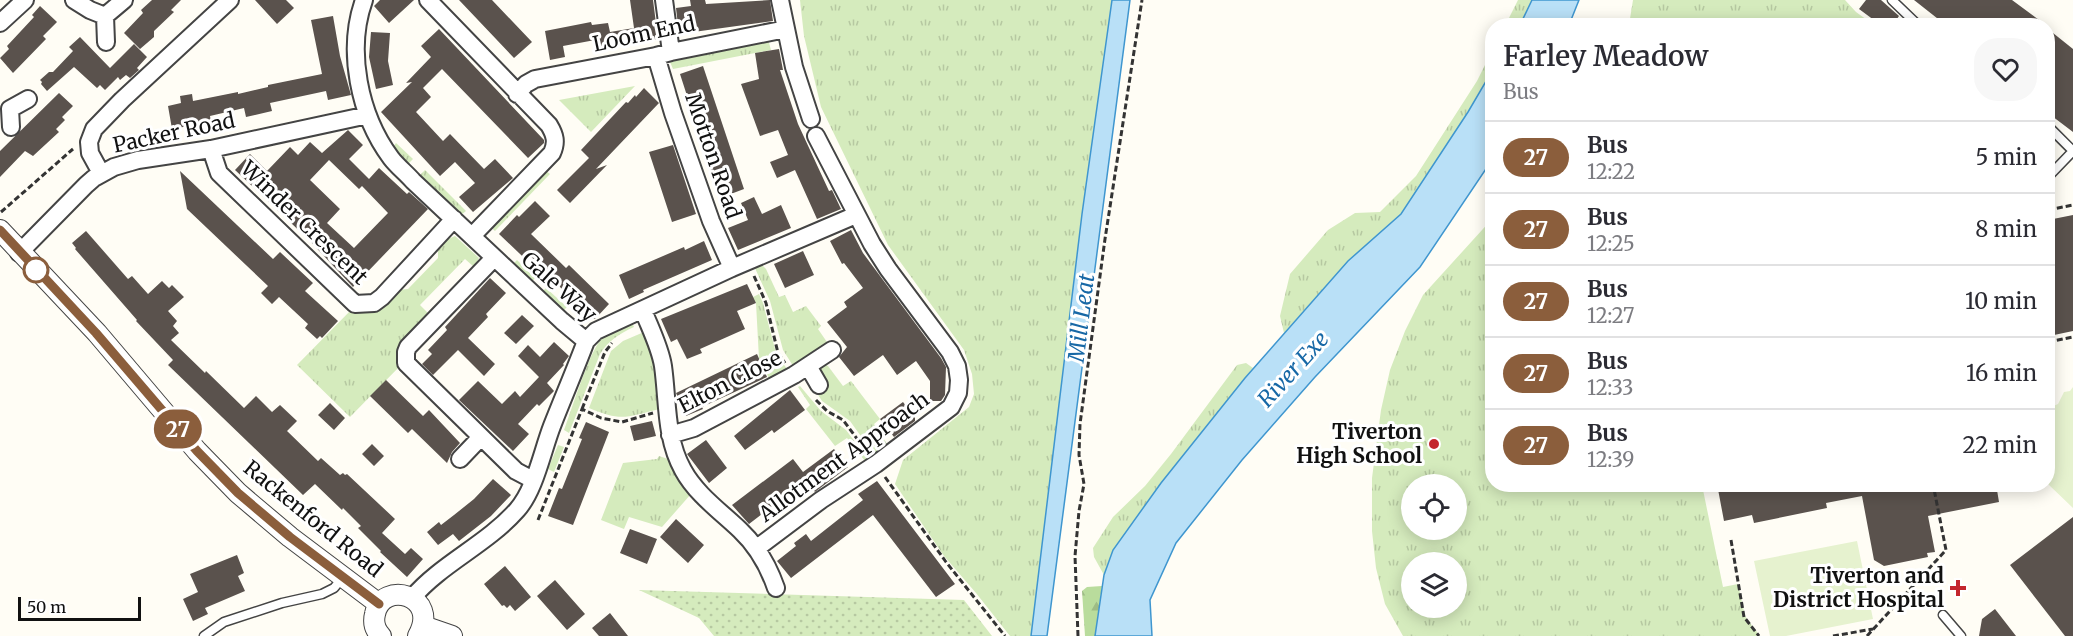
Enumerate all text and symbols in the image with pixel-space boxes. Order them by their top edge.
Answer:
street label: Loom End [590,9,698,58]
text: Farley Meadow [1503,38,1708,74]
button: heart [1974,38,2037,101]
text: Bus [1503,79,1539,104]
street label: Motton Road [679,89,748,223]
street label: Packer Road [110,106,238,159]
text: Bus [1587,131,1628,159]
text: 5 min [1975,143,2037,171]
text: 27 [1524,144,1548,171]
street label: Winder Crescent [234,154,374,290]
text: 12:22 [1587,159,1635,184]
text: Bus [1587,203,1628,231]
text: 8 min [1975,215,2037,243]
text: 27 [1524,216,1548,243]
text: 12:25 [1587,231,1635,256]
street label: Gale Way [516,246,603,328]
unlabelled marker [23,257,49,283]
water label: Mill Leat [1062,272,1100,365]
text: Bus [1587,275,1628,303]
text: 10 min [1965,287,2037,315]
text: 27 [1524,288,1548,315]
text: 12:27 [1587,303,1634,328]
water label: River Exe [1252,325,1334,413]
street label: Elton Close [674,344,786,419]
text: Bus [1587,347,1628,375]
text: 16 min [1966,359,2037,387]
text: 27 [1524,360,1548,387]
text: 12:33 [1587,375,1633,400]
street label: Allotment Approach [752,386,934,528]
line badge: 27 [151,410,205,448]
text: 27 [166,416,190,443]
place label: Tiverton High School [1296,418,1422,469]
text: Bus [1587,419,1628,447]
text: 22 min [1963,431,2037,459]
text: 27 [1524,432,1548,459]
marker: Tiverton High School [1427,437,1441,451]
text: 12:39 [1587,447,1634,472]
street label: Rackenford Road [238,454,389,583]
map controls [1401,474,1467,618]
button: locate [1401,474,1467,540]
button: layers [1401,552,1467,618]
place label: Tiverton and District Hospital [1773,562,1944,613]
marker: Tiverton and District Hospital [1949,579,1967,597]
scale bar [18,594,141,622]
text: 50 m [27,597,66,617]

